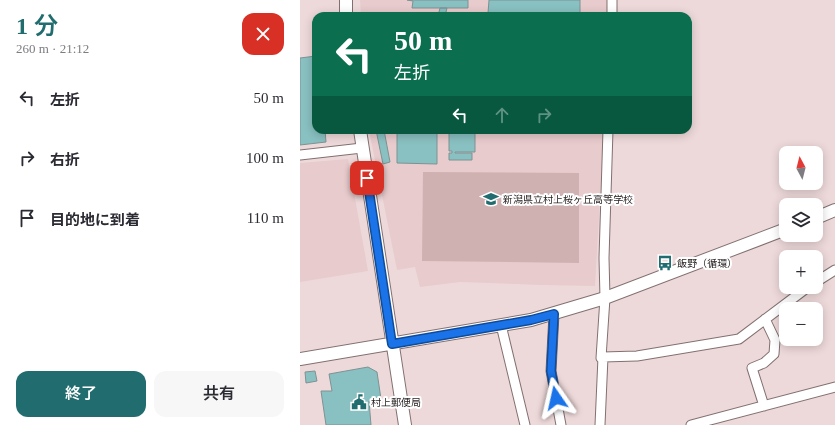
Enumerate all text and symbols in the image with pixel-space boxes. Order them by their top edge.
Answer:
text: 1 分 [16,13,58,39]
button: close [242,13,284,55]
text: 50 m [394,25,452,56]
icon: left [328,28,380,80]
text: 260 m · 21:12 [16,41,89,56]
text: 左折 [394,63,430,83]
icon: left [16,87,38,109]
text: 50 m [254,90,284,106]
text: 左折 [50,92,80,108]
icon: left [449,104,471,126]
icon: ahead [491,104,513,126]
icon: right [533,104,555,126]
north arrow [779,146,823,190]
map controls [779,146,823,346]
icon: right [16,147,38,169]
text: 100 m [246,150,284,166]
text: 右折 [50,152,80,168]
pin [350,161,384,195]
icon: arrive [356,167,378,189]
school or university icon: 新潟県立村上桜ヶ丘高等学校 [482,190,500,208]
place label: 新潟県立村上桜ヶ丘高等学校 [503,194,633,205]
button: layers [779,198,823,242]
icon: arrive [16,207,38,229]
text: 110 m [247,210,284,226]
text: 目的地に到着 [50,212,140,228]
button: + [779,250,823,294]
bus stop icon: 飯野（循環） [656,254,674,272]
place label: 飯野（循環） [677,258,737,269]
button: − [779,302,823,346]
button: 終了 [16,371,146,417]
button: 共有 [154,371,284,417]
position arrow [535,377,577,419]
public building icon: 村上郵便局 [350,393,368,411]
place label: 村上郵便局 [371,397,421,408]

